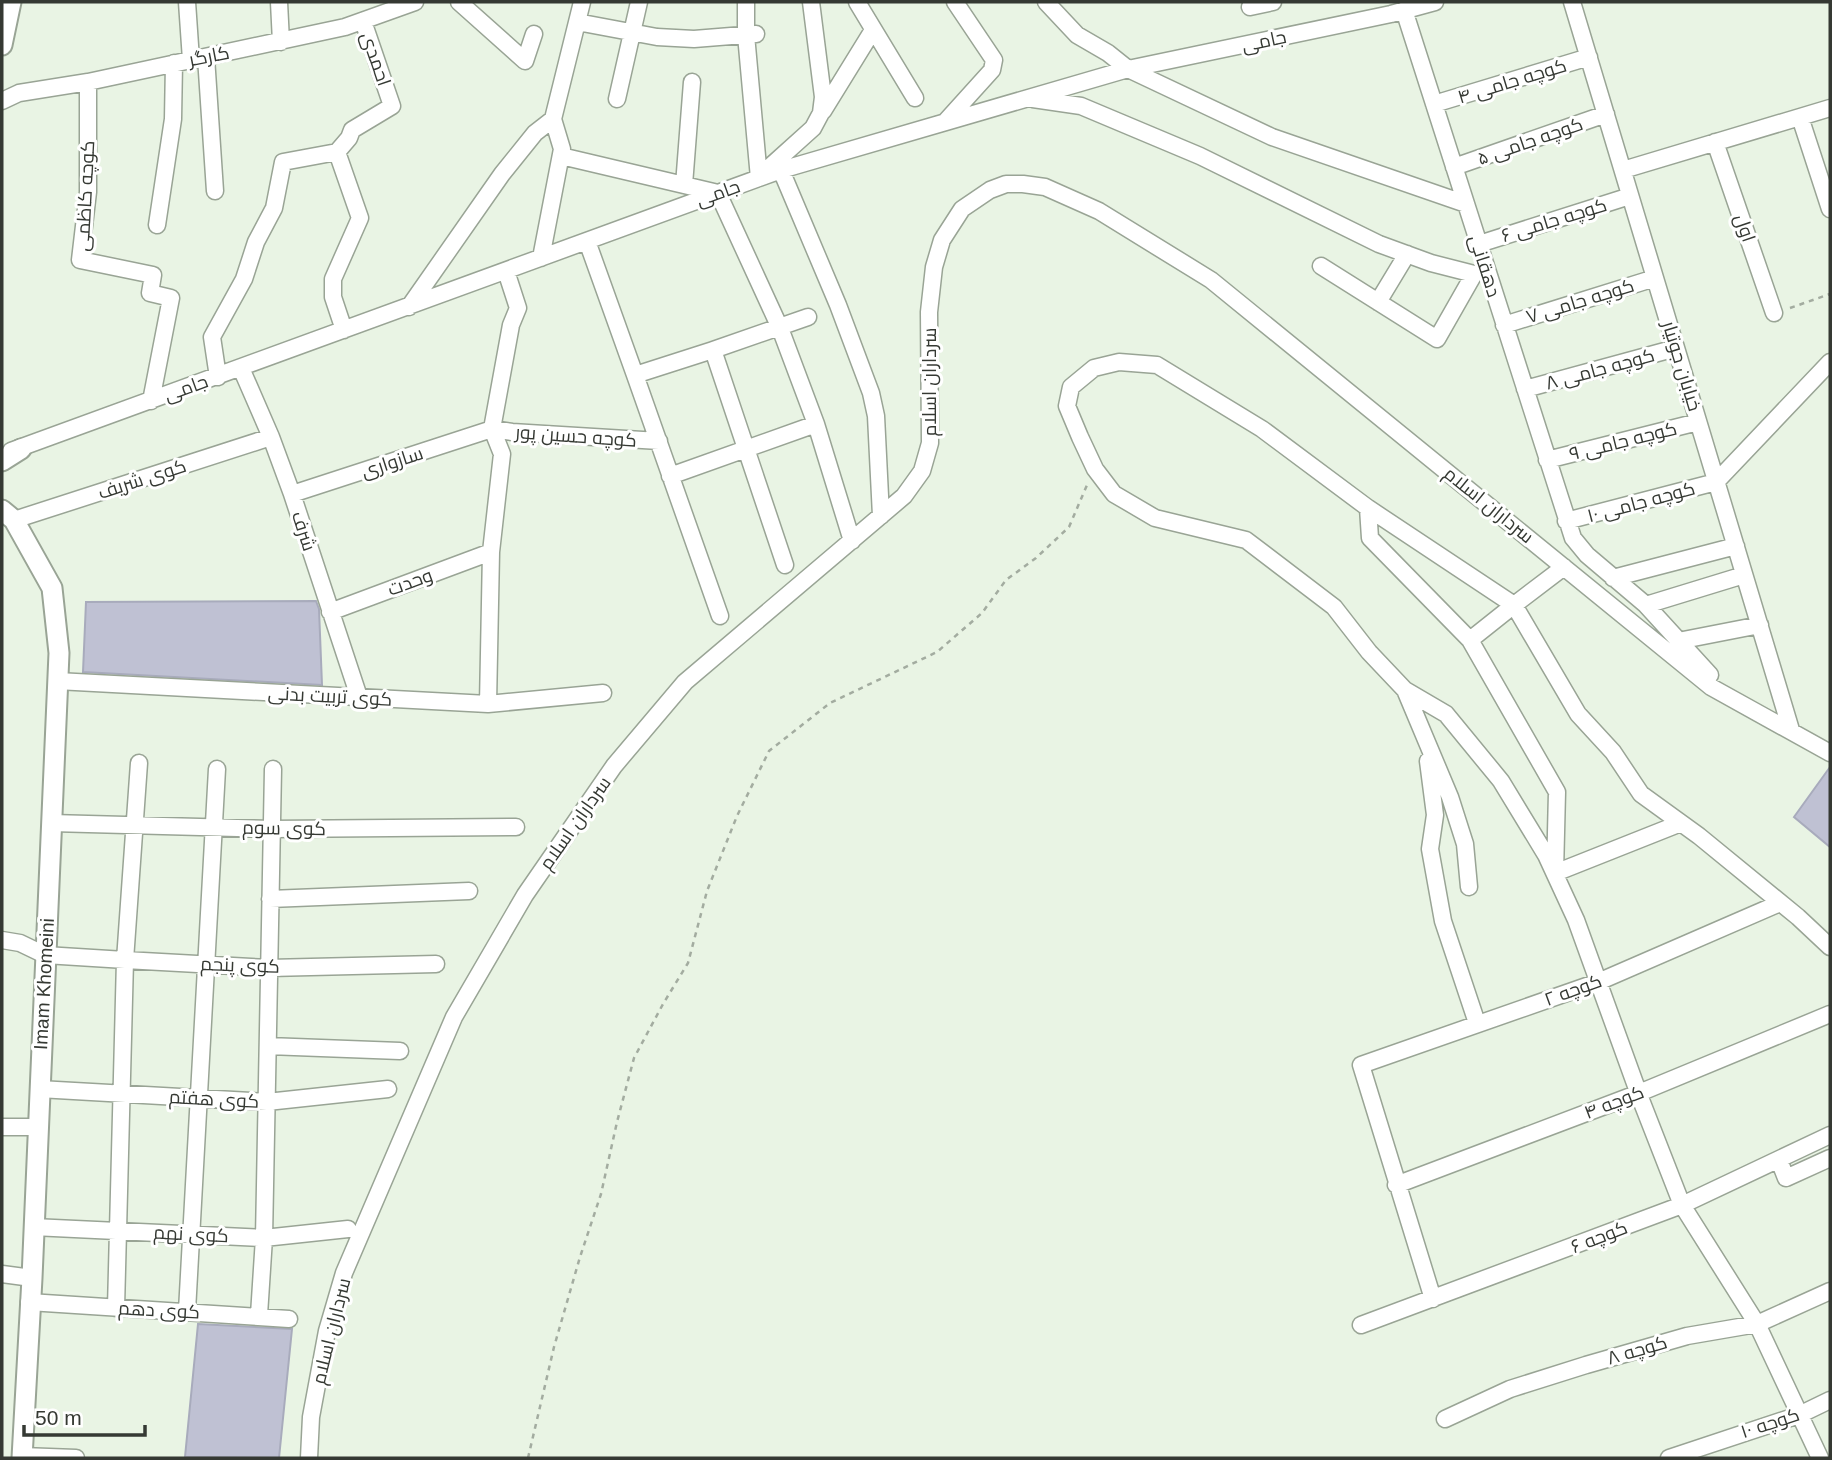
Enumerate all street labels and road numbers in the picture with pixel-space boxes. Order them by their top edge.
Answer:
street label: جامی [1240,26,1288,57]
street label: احمدی [356,29,395,89]
street label: کارگر [186,42,231,71]
street label: کوچه جامی ۴ [1455,54,1570,109]
street label: کوچه جامی ۵ [1474,113,1586,171]
street label: کوچه کاظمی [72,140,100,252]
street label: جامی [693,175,743,212]
street label: کوچه جامی ۶ [1499,194,1610,248]
street label: اول [1730,211,1760,245]
street label: دهقانی [1464,232,1505,300]
street label: کوچه جامی ۷ [1523,275,1637,329]
street label: خیابان جوتیار [1657,317,1706,414]
street label: سرداران اسلام [919,328,943,436]
street label: کوچه جامی ۸ [1543,344,1657,396]
street label: جامی [161,370,211,407]
street label: کوچه جامی ۹ [1567,418,1679,466]
street label: کوچه حسین پور [513,421,637,453]
street label: سازواری [358,442,426,483]
street label: کوی شریف [95,455,189,504]
street label: سرداران اسلام [1438,463,1538,550]
street label: کوچه جامی ۱۰ [1585,478,1698,528]
street label: شرف [287,508,320,554]
street label: وحدت [385,564,436,601]
street label: کوی تربیت بدنی [267,682,393,711]
street label: سرداران اسلام [535,772,617,875]
street label: کوی سوم [242,817,326,842]
street label: Imam Khomeini [30,918,58,1050]
street label: کوی پنجم [200,953,280,980]
street label: کوچه ۲ [1541,970,1605,1012]
street label: کوچه ۴ [1581,1081,1648,1125]
street label: کوی هفتم [168,1086,260,1115]
street label: کوچه ۶ [1568,1217,1631,1259]
street label: کوی نهم [153,1222,229,1249]
street label: سرداران اسلام [308,1276,357,1387]
street label: کوی دهم [117,1297,200,1326]
street label: کوچه ۸ [1605,1331,1670,1370]
street label: کوچه ۱۰ [1738,1404,1803,1444]

